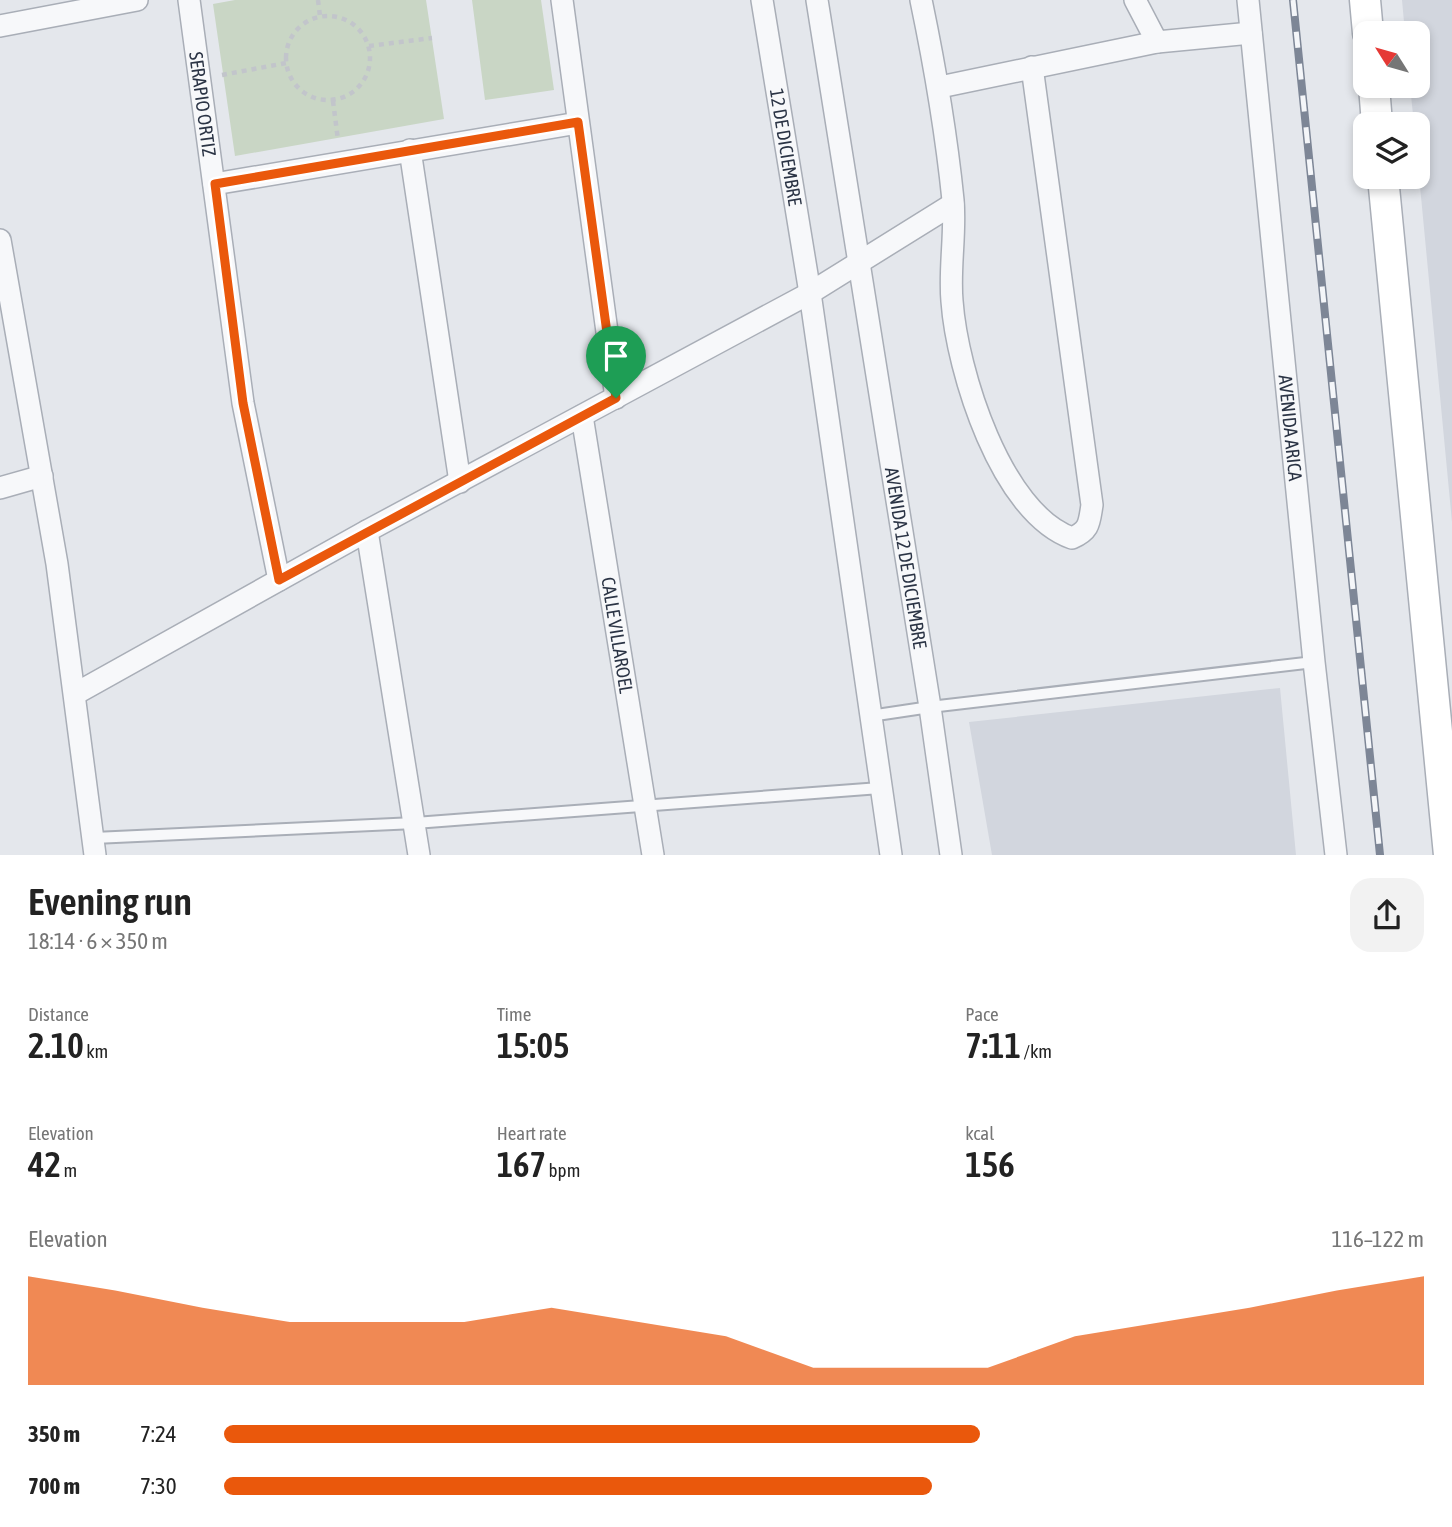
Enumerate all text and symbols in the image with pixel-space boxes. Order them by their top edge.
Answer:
north arrow [1353,21,1430,98]
map controls [1353,21,1430,189]
street label: SERAPIO ORTIZ [185,50,221,158]
street label: 12 DE DICIEMBRE [766,87,807,207]
button: layers [1353,112,1430,189]
pin [586,326,646,398]
icon: arrive [597,337,635,375]
street label: AVENIDA ARICA [1274,374,1307,483]
street label: AVENIDA 12 DE DICIEMBRE [881,466,931,650]
street label: CALLE VILLAROEL [597,575,638,695]
button: share [1350,878,1424,952]
text: Evening run [28,880,192,923]
text: 18:14 · 6 × 350 m [28,928,168,954]
text: Distance [28,1003,89,1025]
text: Time [497,1003,531,1025]
text: Pace [965,1003,999,1025]
text: 2.10 [28,1025,84,1065]
text: 15:05 [497,1025,569,1065]
text: 7:11 [965,1025,1021,1065]
text: km [84,1040,108,1062]
text: /km [1021,1040,1052,1062]
text: Elevation [28,1122,94,1144]
text: Heart rate [497,1122,567,1144]
text: kcal [965,1122,994,1144]
text: 42 [28,1144,61,1184]
text: 167 [497,1144,546,1184]
text: 156 [965,1144,1015,1184]
text: m [61,1159,77,1181]
text: bpm [546,1159,580,1181]
text: Elevation [28,1226,108,1252]
text: 116–122 m [1331,1226,1424,1252]
text: 350 m [28,1421,80,1447]
text: 7:24 [140,1421,177,1447]
text: 700 m [28,1473,80,1499]
text: 7:30 [140,1473,177,1499]

